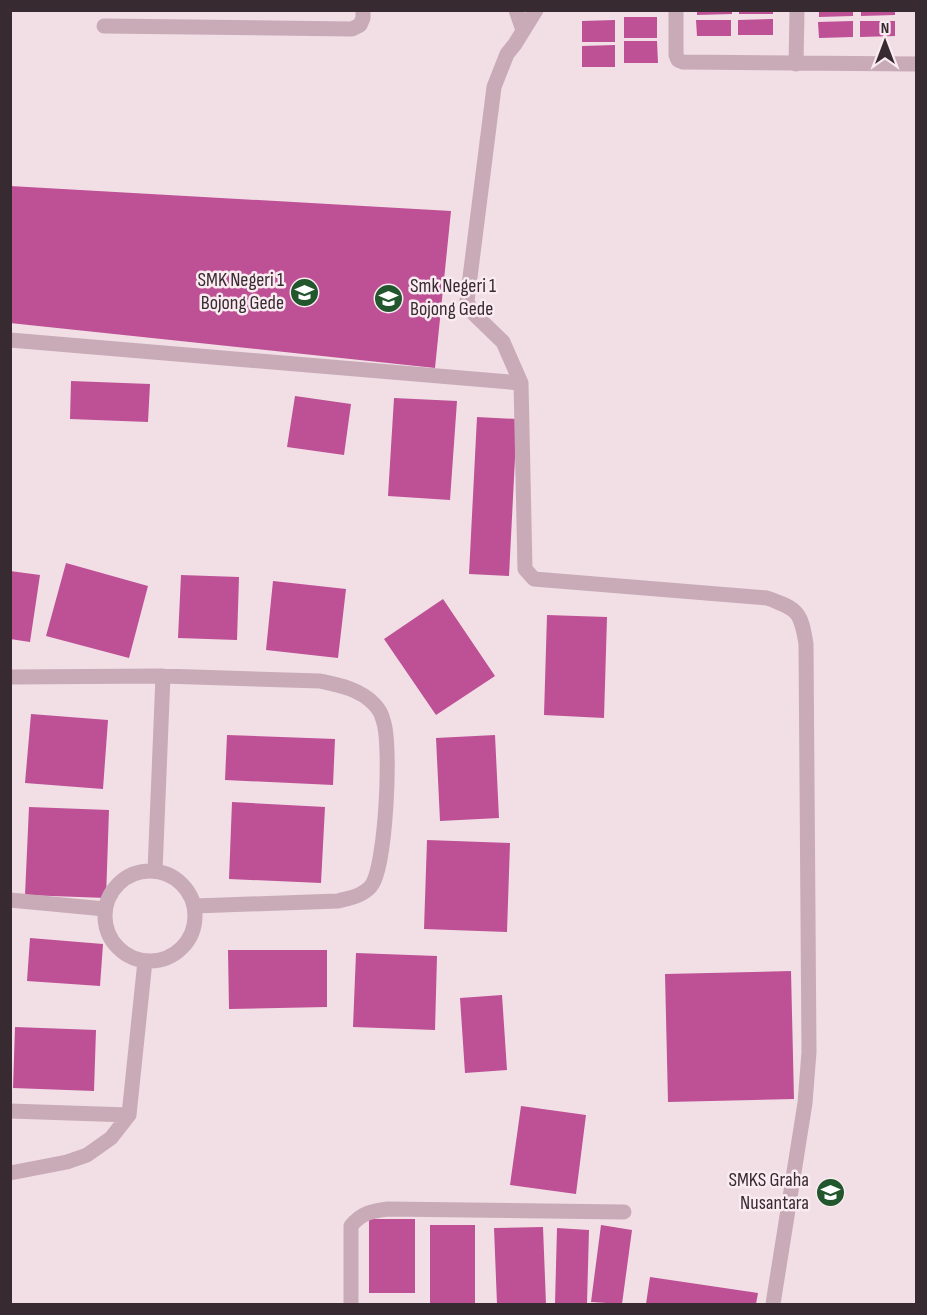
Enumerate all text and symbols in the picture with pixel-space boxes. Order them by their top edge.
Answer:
north arrow [855,12,915,72]
text: N [881,19,889,38]
place label: SMK Negeri 1 Bojong Gede [197,268,284,315]
place label: Smk Negeri 1 Bojong Gede [410,274,496,321]
school or university icon: SMK Negeri 1 Bojong Gede [289,276,321,308]
school or university icon: Smk Negeri 1 Bojong Gede [373,282,405,314]
place label: SMKS Graha Nusantara [728,1168,809,1215]
school or university icon: SMKS Graha Nusantara [814,1176,846,1208]

